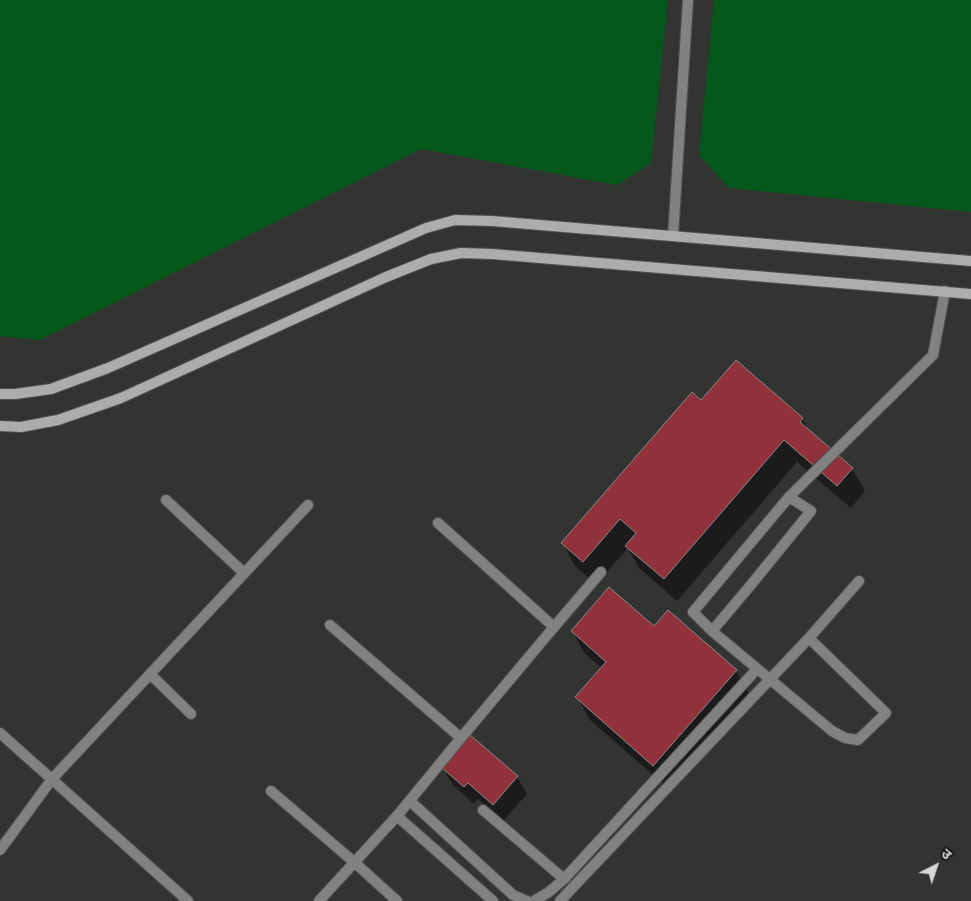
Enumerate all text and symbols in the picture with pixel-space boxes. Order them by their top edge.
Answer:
north arrow [911,841,961,891]
text: उ [937,845,955,863]

